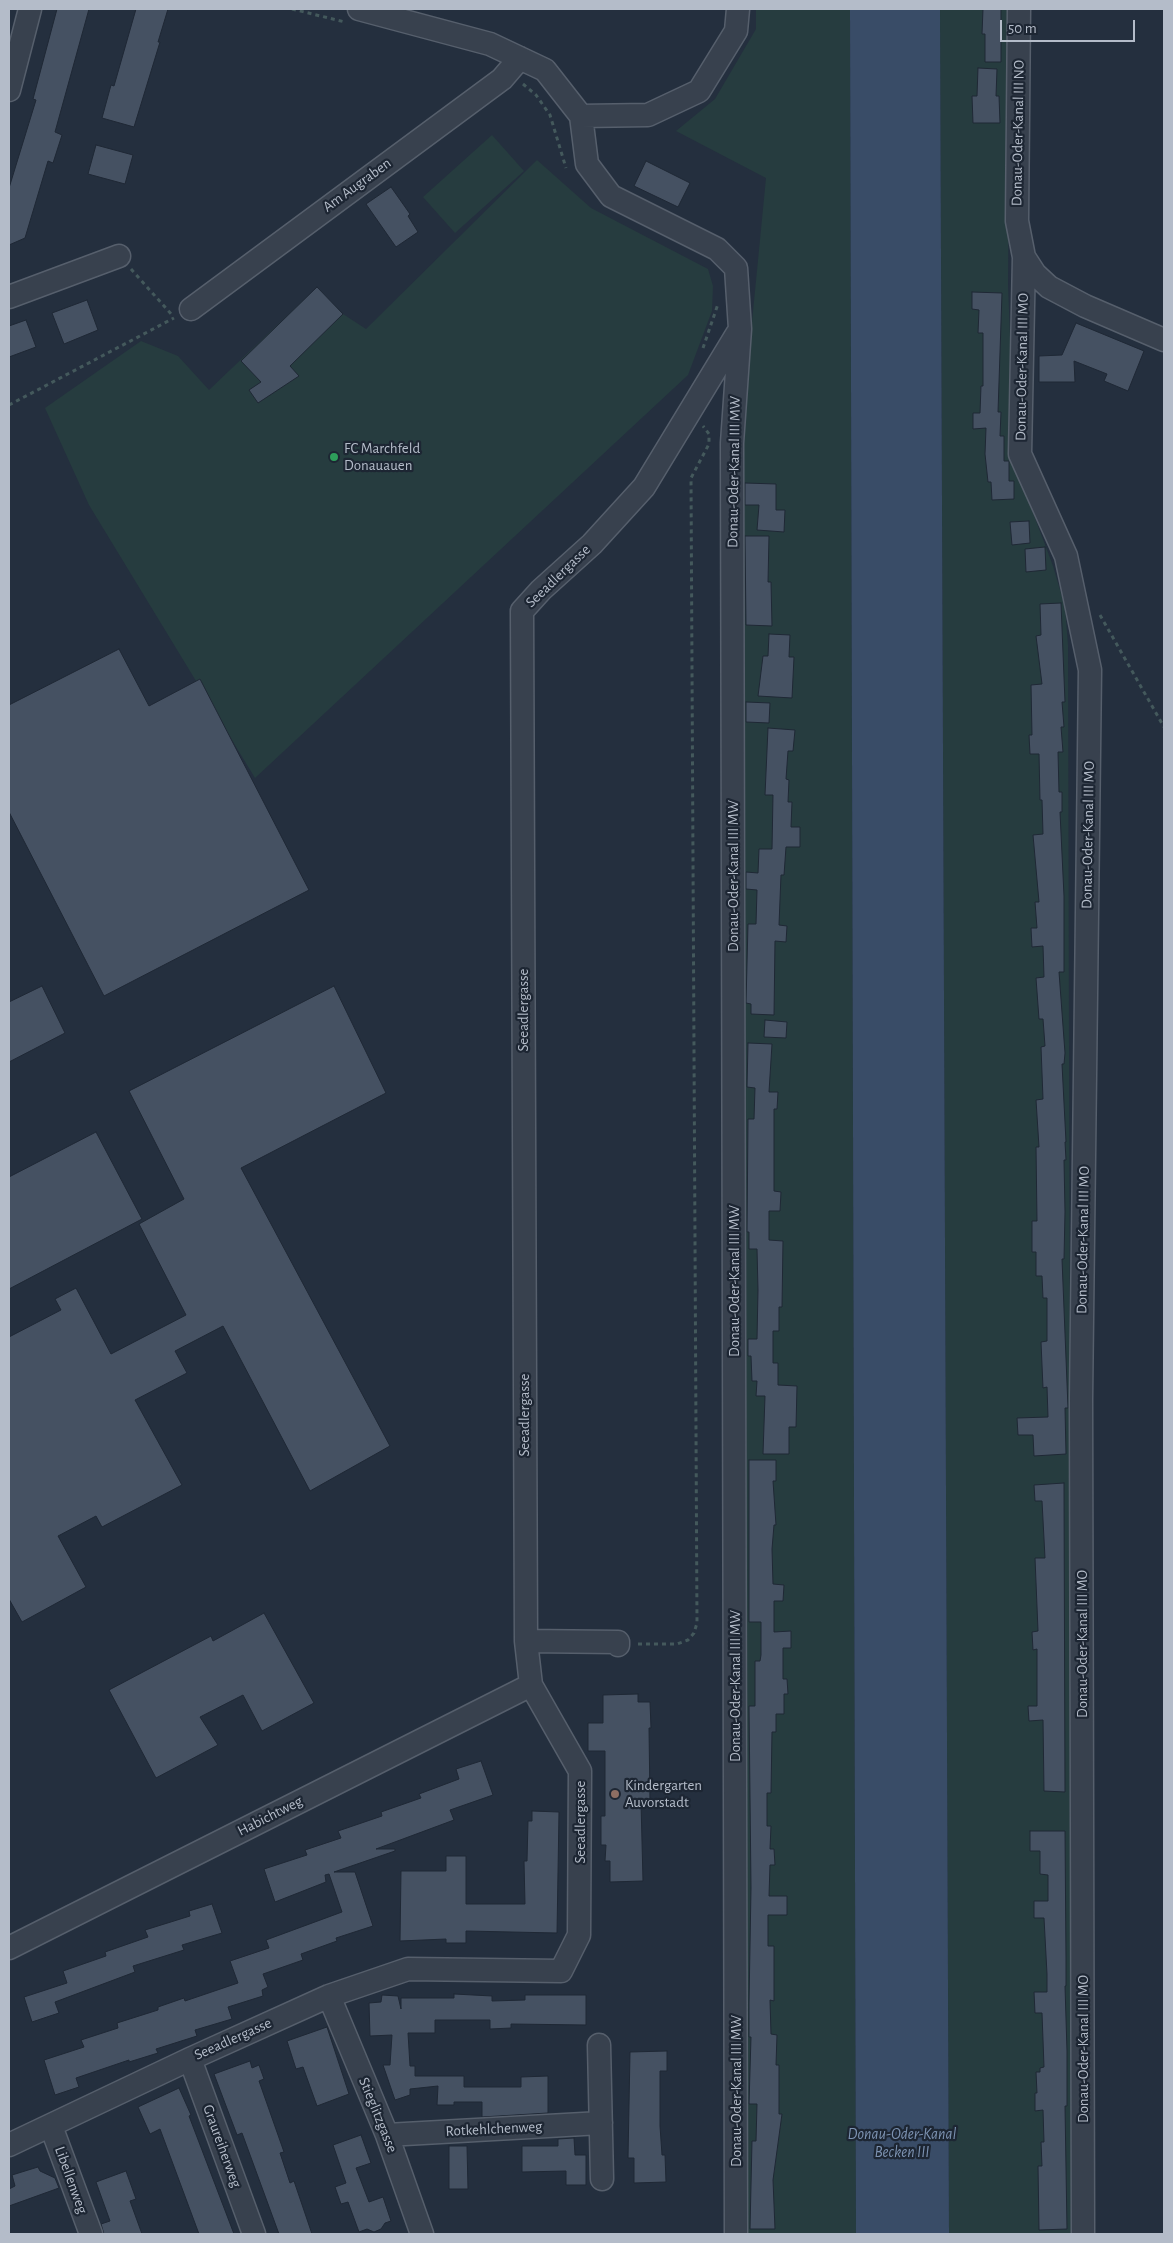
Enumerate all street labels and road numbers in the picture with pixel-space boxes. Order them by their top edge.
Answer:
street label: Donau-Oder-Kanal III NO [1008,60,1028,206]
street label: Am Augraben [319,154,395,216]
street label: Donau-Oder-Kanal III MO [1012,293,1032,441]
street label: Donau-Oder-Kanal III MW [724,396,744,548]
street label: Seeadlergasse [522,541,594,611]
street label: Donau-Oder-Kanal III MO [1078,761,1098,909]
street label: Donau-Oder-Kanal III MW [724,800,742,952]
street label: Seeadlergasse [514,969,532,1051]
street label: Donau-Oder-Kanal III MO [1073,1166,1093,1314]
street label: Donau-Oder-Kanal III MW [725,1205,743,1357]
street label: Seeadlergasse [515,1374,533,1456]
street label: Donau-Oder-Kanal III MO [1073,1570,1091,1718]
street label: Donau-Oder-Kanal III MW [726,1610,744,1762]
street label: Seeadlergasse [571,1781,589,1863]
street label: Habichtweg [234,1792,306,1840]
street label: Donau-Oder-Kanal III MO [1074,1975,1092,2123]
street label: Seeadlergasse [192,2014,274,2064]
street label: Donau-Oder-Kanal III MW [727,2015,745,2167]
street label: Stieglitzgasse [355,2075,401,2155]
street label: Graureiherweg [199,2102,245,2190]
street label: Rotkehlchenweg [445,2117,543,2141]
street label: Libellenweg [51,2144,91,2216]

